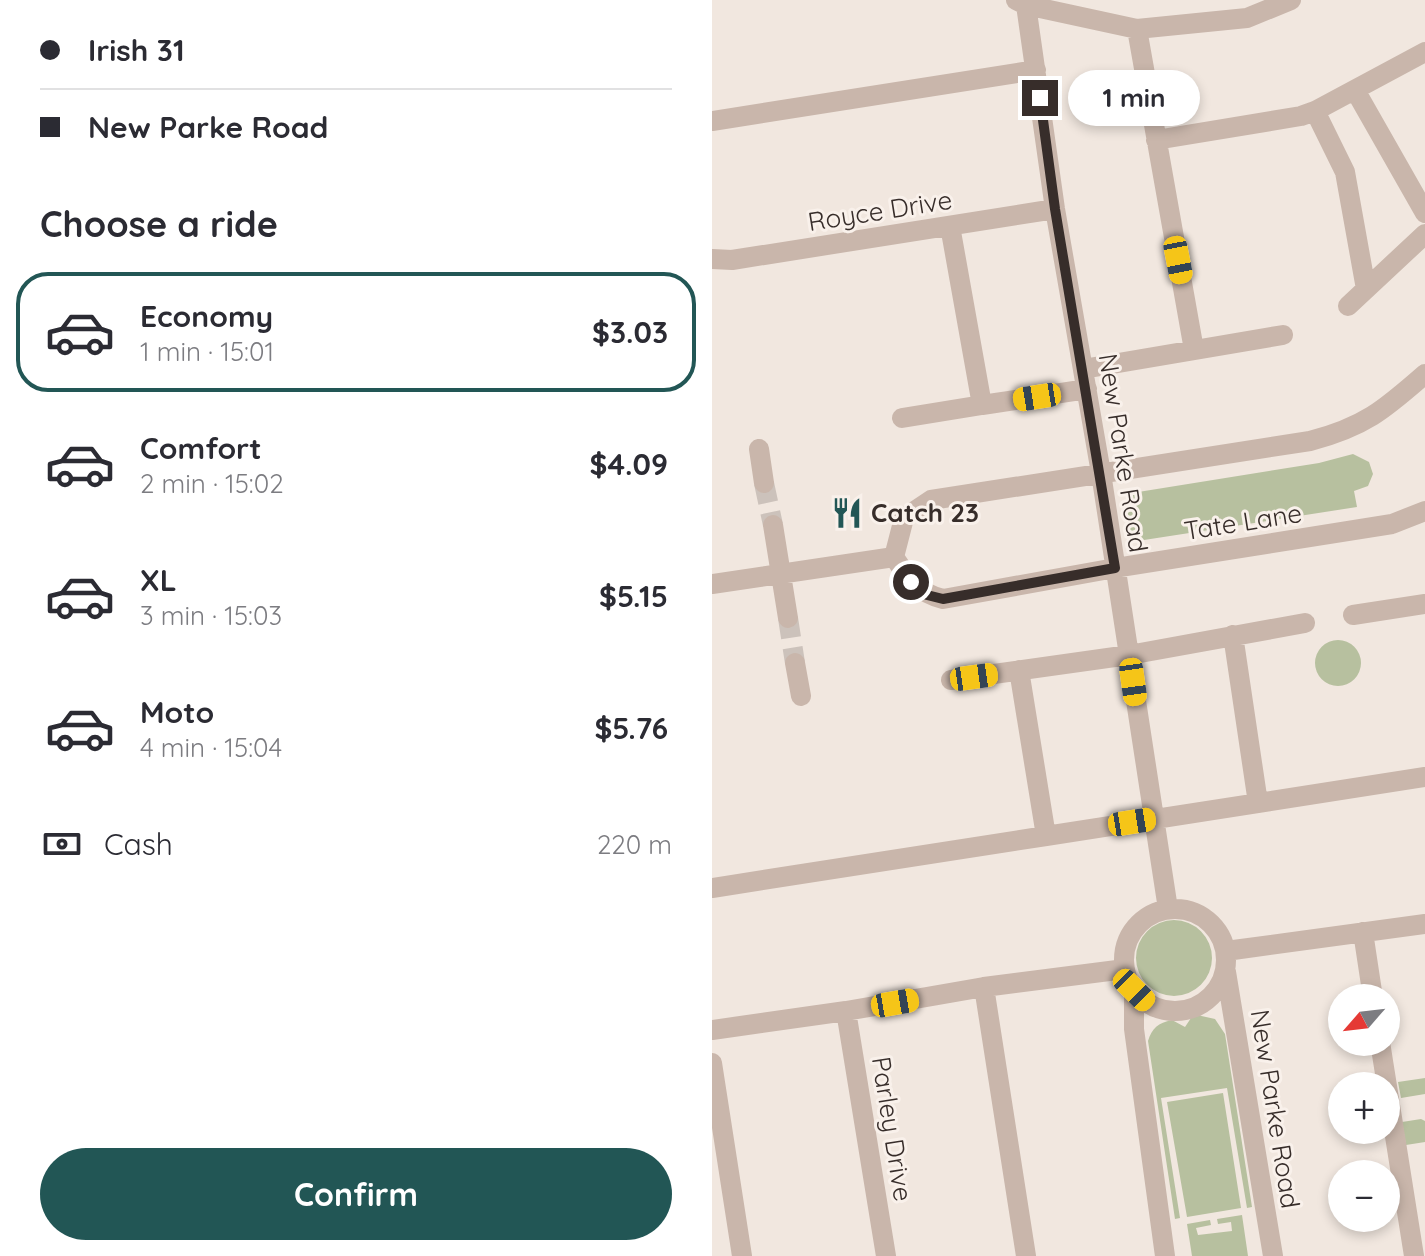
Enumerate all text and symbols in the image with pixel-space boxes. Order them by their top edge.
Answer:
text: Irish 31 [88,31,185,69]
callout: 1 min [1068,70,1200,126]
route end [1022,80,1058,116]
text: 1 min [1103,81,1166,114]
text: New Parke Road [88,108,328,146]
street label: Royce Drive [805,183,954,238]
text: Choose a ride [40,201,278,246]
car [1162,234,1194,286]
icon: car [44,296,116,368]
text: Economy [140,297,273,335]
text: $3.03 [592,313,668,351]
text: 1 min · 15:01 [140,335,274,368]
street label: New Parke Road [1091,351,1156,555]
car [1011,381,1063,413]
icon: car [44,428,116,500]
text: Comfort [140,429,261,467]
text: $4.09 [590,445,668,483]
text: 2 min · 15:02 [140,467,284,500]
restaurant icon: Catch 23 [830,496,864,530]
place label: Catch 23 [871,496,979,529]
street label: Tate Lane [1182,496,1304,547]
icon: car [44,560,116,632]
text: XL [140,561,177,599]
route start [893,564,929,600]
text: $5.15 [599,577,668,615]
text: 3 min · 15:03 [140,599,282,632]
car [1118,657,1148,707]
car [949,662,999,692]
icon: car [44,692,116,764]
text: Moto [140,693,214,731]
text: $5.76 [594,709,668,747]
text: 4 min · 15:04 [140,731,282,764]
car [1106,806,1158,838]
icon: cash [40,822,84,866]
text: Cash [104,825,173,863]
text: 220 m [597,828,672,861]
car [1109,965,1159,1015]
north arrow [1328,984,1400,1056]
map controls [1328,984,1400,1232]
car [869,987,921,1019]
street label: New Parke Road [1243,1007,1308,1211]
street label: Parley Drive [865,1054,920,1204]
button: + [1328,1072,1400,1144]
button: Confirm [40,1148,672,1240]
button: − [1328,1160,1400,1232]

